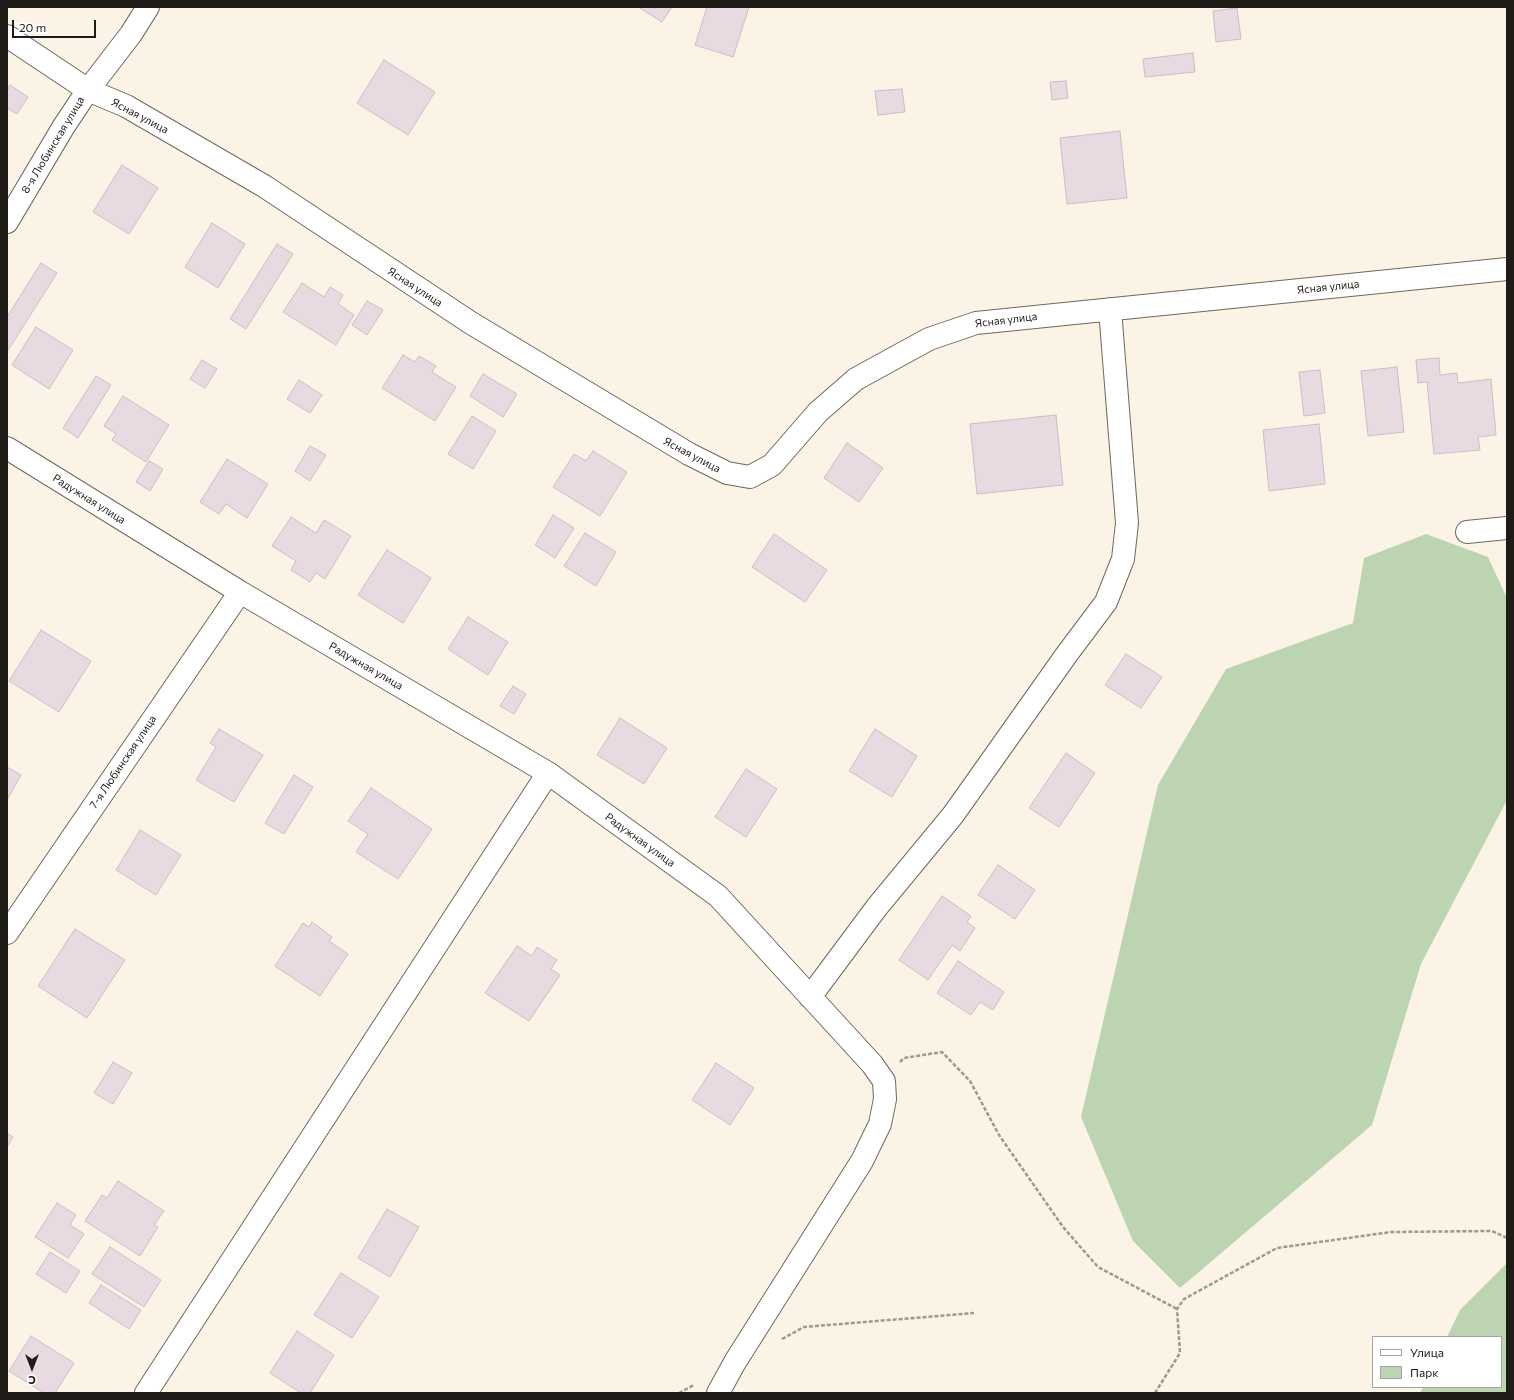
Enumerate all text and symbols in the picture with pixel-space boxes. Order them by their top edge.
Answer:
scale bar [14,12,98,38]
text: 20 m [19,20,46,34]
street label: 8-я Любинская улица [19,94,87,196]
street label: Ясная улица [109,95,171,137]
street label: Ясная улица [385,264,445,310]
street label: Ясная улица [1296,277,1360,297]
street label: Ясная улица [974,310,1038,330]
street label: Ясная улица [661,434,723,476]
street label: Радужная улица [50,471,128,527]
street label: Радужная улица [327,639,405,693]
street label: 7-я Любинская улица [87,713,159,811]
street label: Радужная улица [602,810,678,870]
legend [1372,1336,1502,1388]
text: Улица [1410,1345,1444,1359]
north arrow [12,1348,52,1388]
text: Парк [1410,1365,1439,1379]
text: С [28,1374,36,1387]

